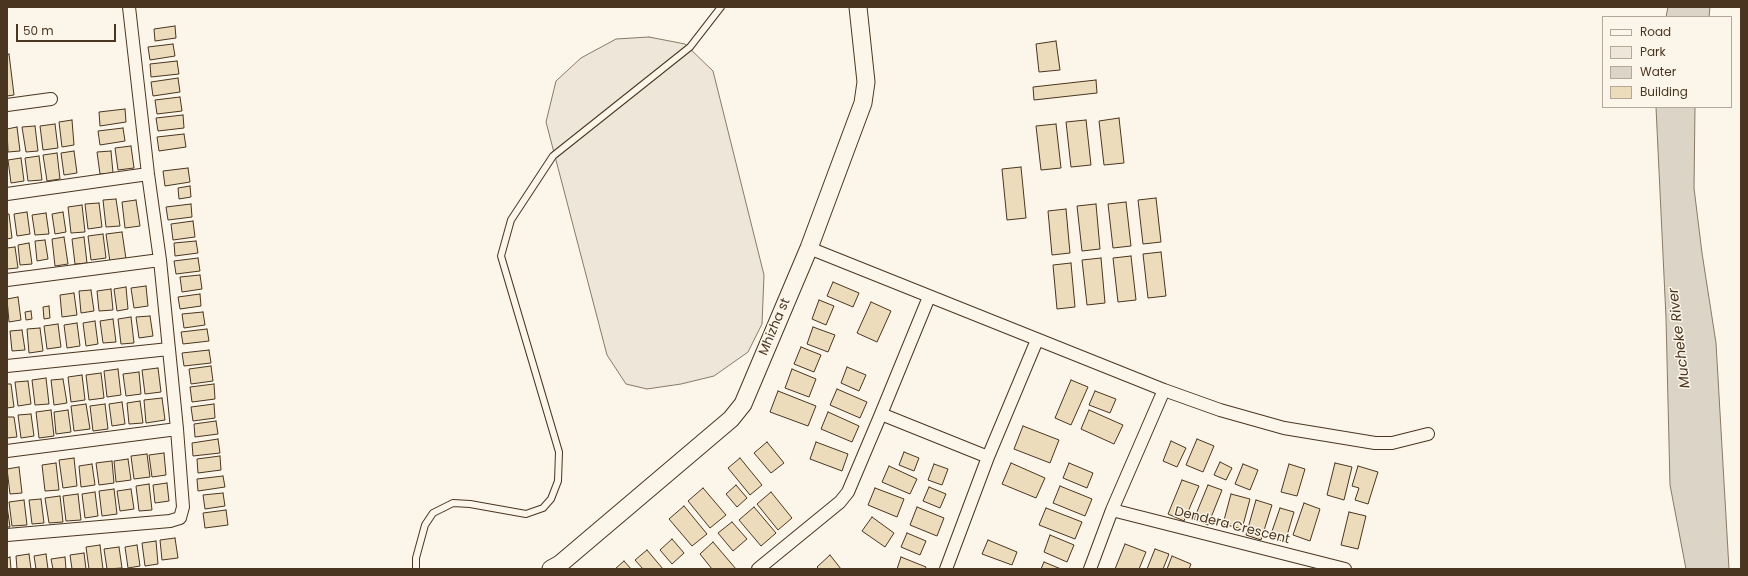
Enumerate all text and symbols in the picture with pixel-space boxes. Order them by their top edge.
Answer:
scale bar [18,16,118,42]
legend [1602,16,1732,108]
text: 50 m [23,22,54,39]
text: Road [1640,23,1671,40]
text: Park [1640,43,1666,60]
text: Water [1640,63,1676,80]
text: Building [1640,83,1688,100]
water label: Mucheke River [1666,287,1694,389]
street label: Mhizha st [756,296,794,358]
street label: Dendera Crescent [1173,504,1291,548]

